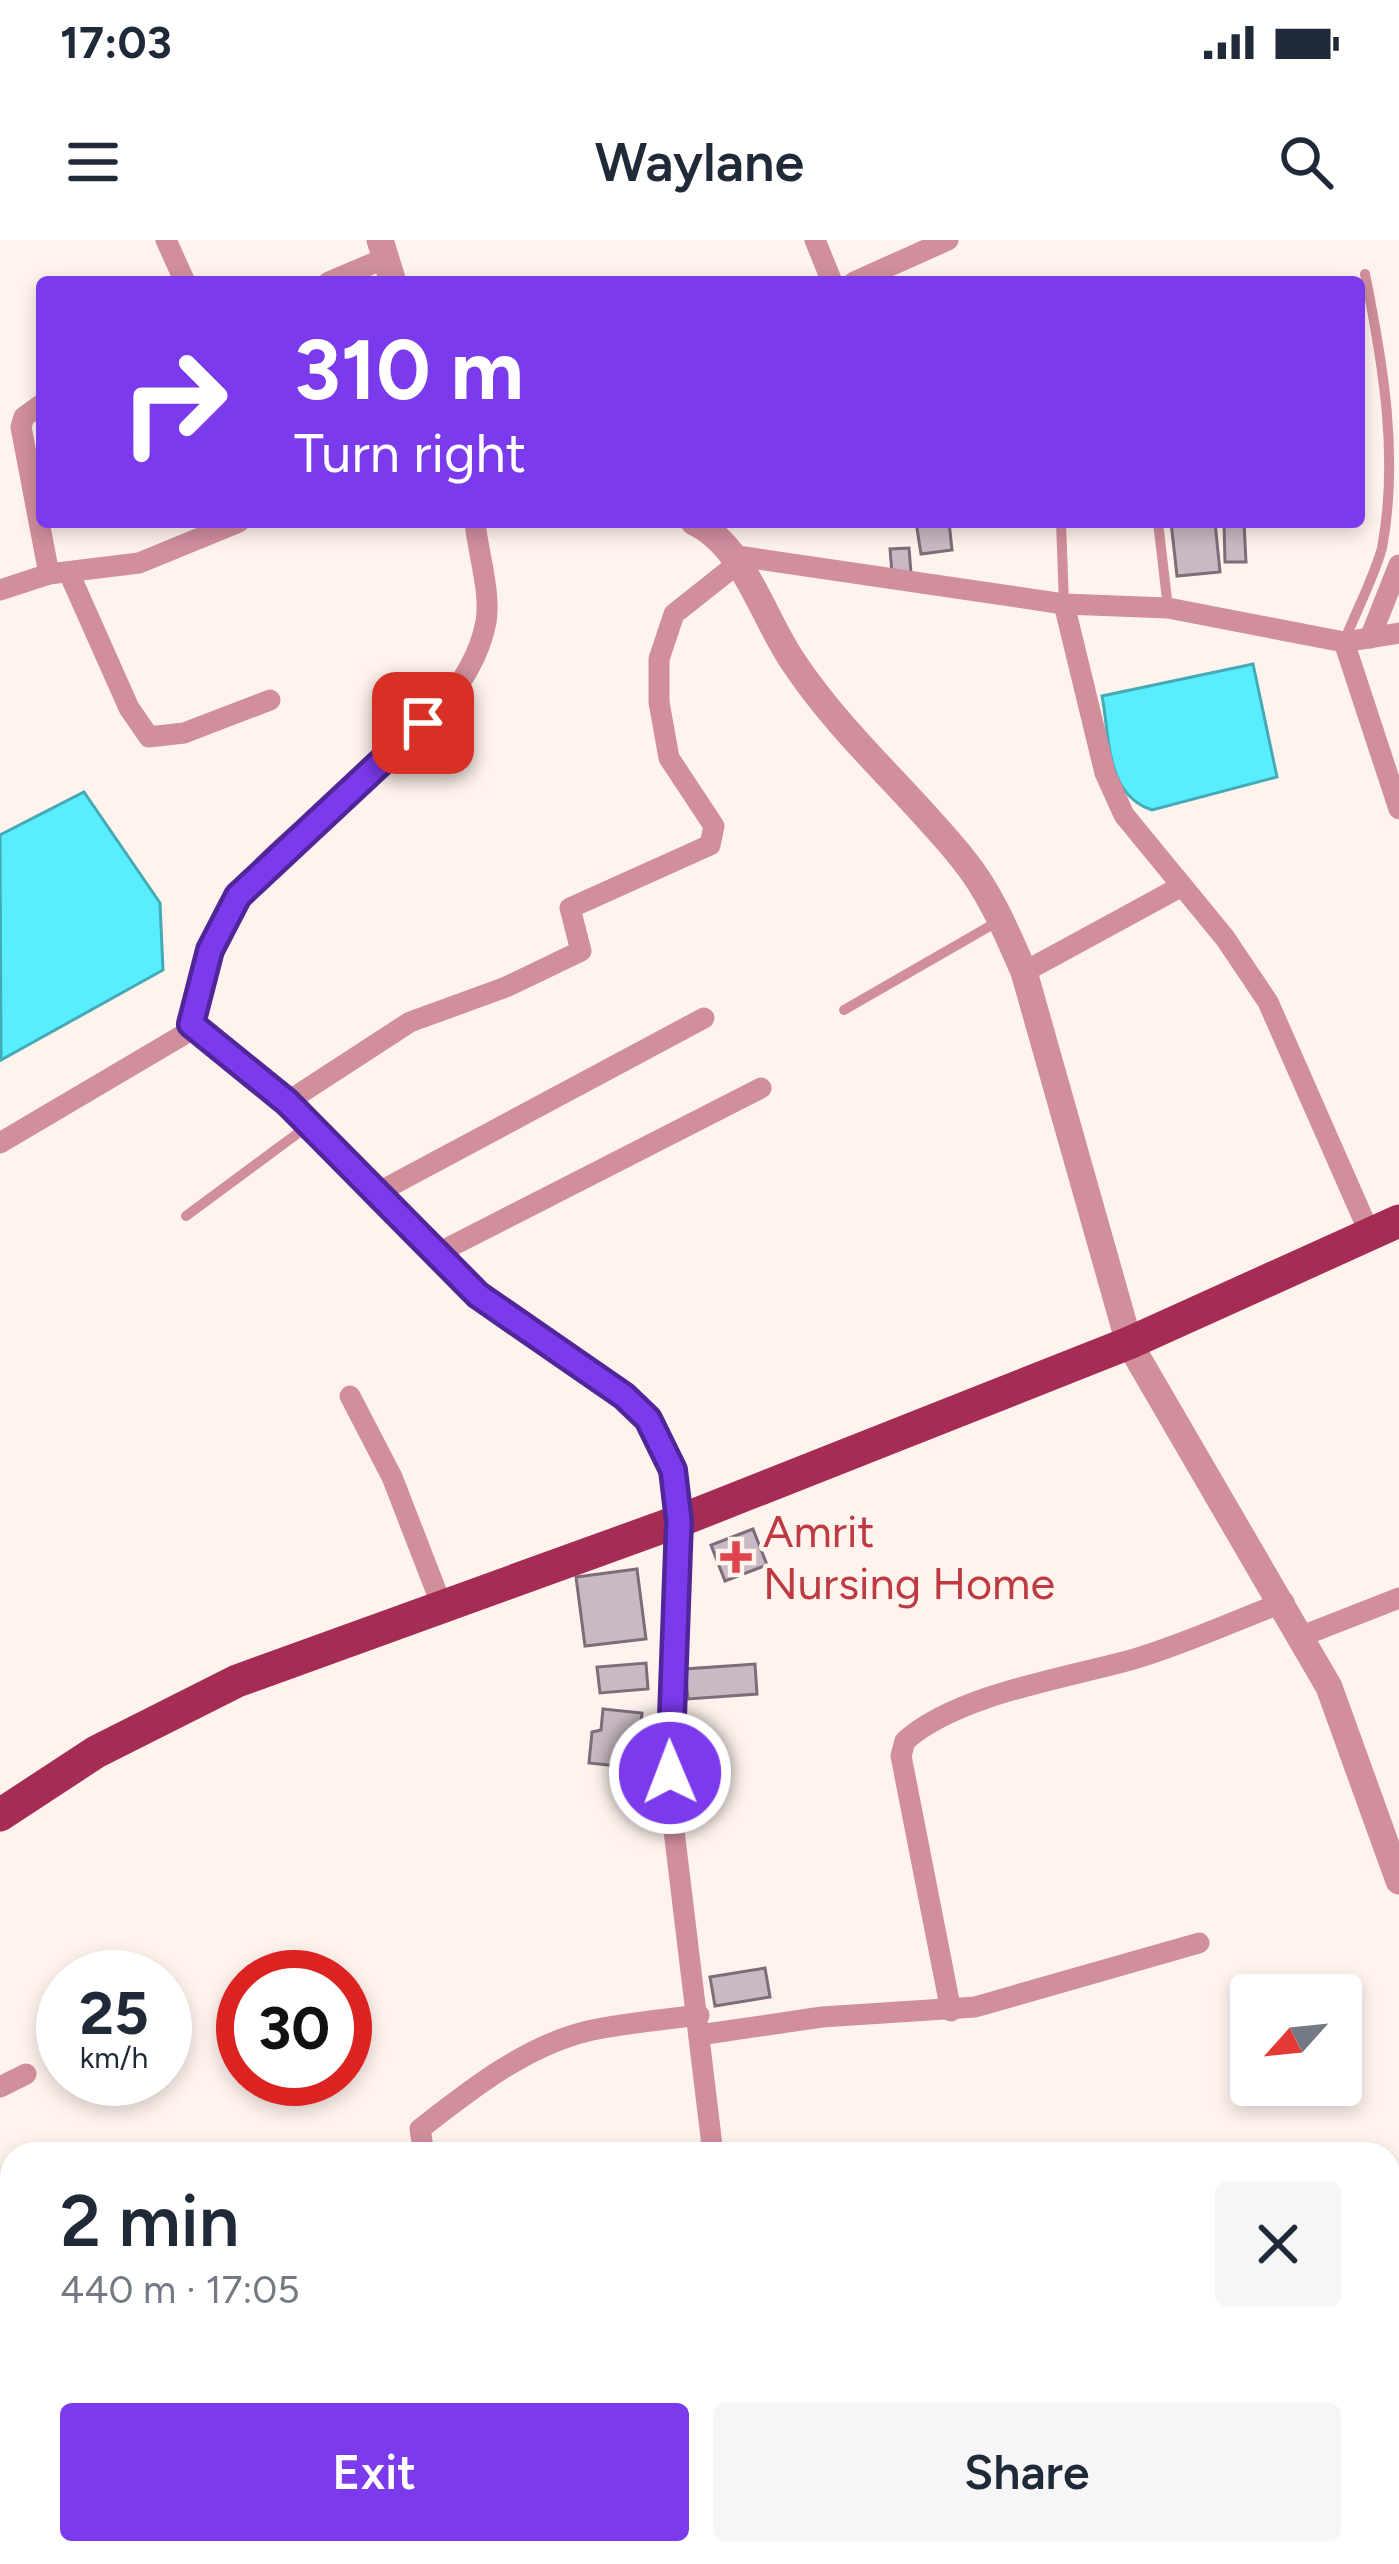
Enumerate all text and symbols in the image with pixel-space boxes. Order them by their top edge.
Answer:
text: 17:03 [60,15,172,69]
icon: menu [60,129,126,195]
icon: search [1273,129,1339,195]
text: Waylane [595,130,804,195]
text: 310 m [294,319,524,420]
icon: right [96,324,252,480]
text: Turn right [294,421,526,486]
pin [372,672,474,774]
icon: arrive [390,690,456,756]
place label: Amrit Nursing Home [763,1504,1055,1610]
marker: Amrit Nursing Home [720,1541,752,1573]
position arrow [607,1710,733,1836]
speed limit sign: 30 [216,1950,372,2106]
north arrow [1230,1974,1362,2106]
map controls [1230,1974,1362,2106]
text: 25 [79,1977,149,2049]
text: km/h [80,2039,148,2076]
text: 2 min [60,2178,239,2264]
button: close [1215,2181,1341,2307]
text: 440 m · 17:05 [60,2266,300,2313]
button: Exit [60,2403,689,2541]
button: Share [713,2403,1341,2541]

